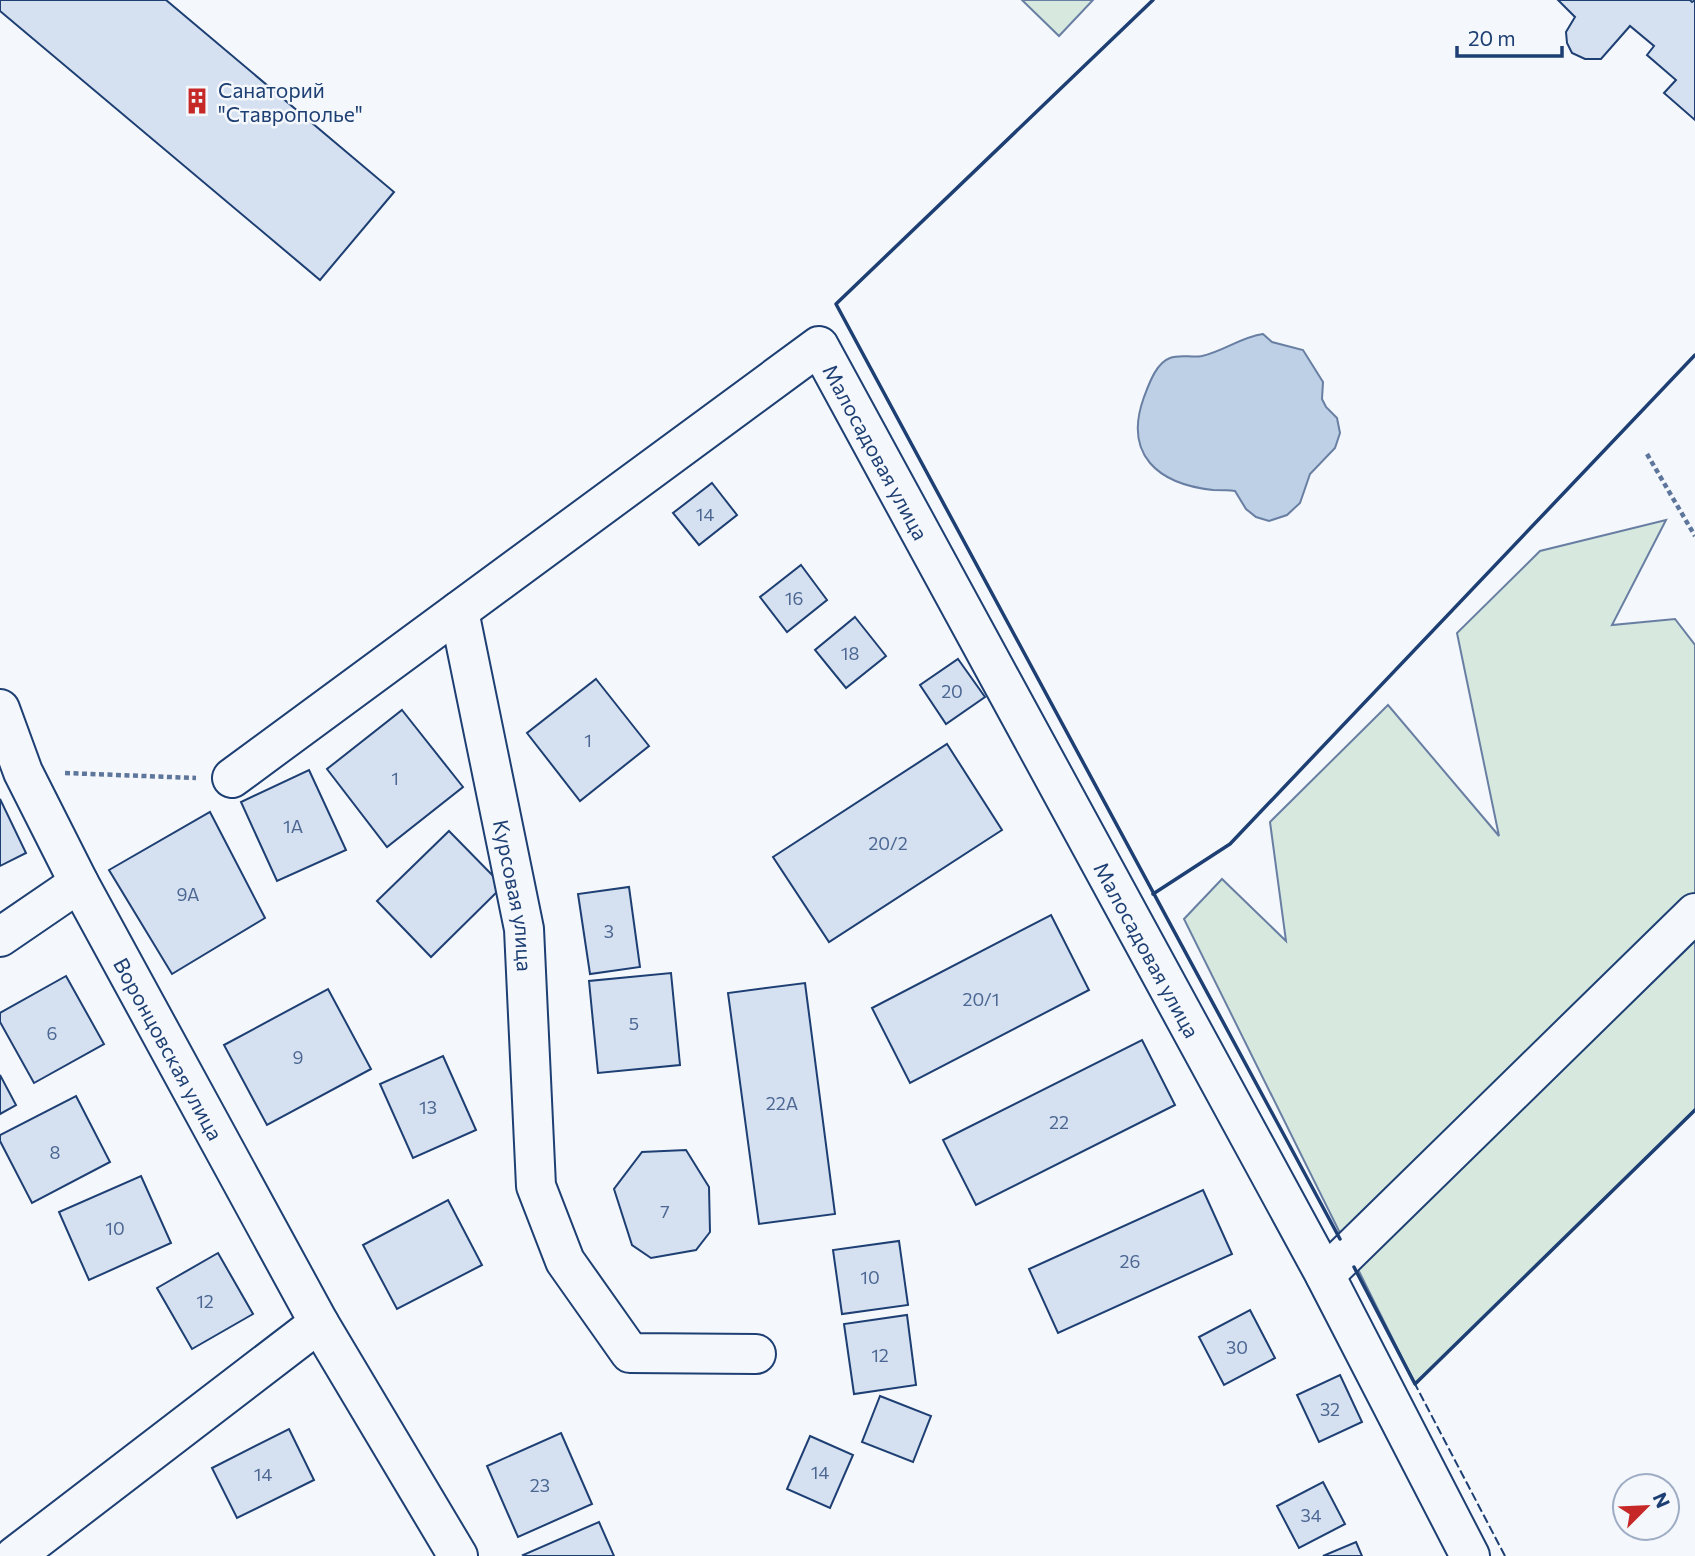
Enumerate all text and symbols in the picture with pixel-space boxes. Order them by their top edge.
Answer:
scale bar [1457,14,1562,58]
text: 20 m [1468,25,1516,50]
place label: Санаторий "Ставрополье" [218,77,363,126]
building icon: Санаторий "Ставрополье" [182,86,212,116]
street label: Малосадовая улица [819,359,934,544]
house number: 14 [696,503,714,525]
house number: 16 [785,587,803,609]
house number: 18 [841,642,859,664]
house number: 20 [941,680,963,702]
house number: 1 [584,729,592,751]
house number: 1 [391,767,399,789]
house number: 1А [283,815,303,837]
street label: Курсовая улица [489,817,538,972]
house number: 20/2 [868,832,908,854]
street label: Малосадовая улица [1090,857,1206,1042]
house number: 9А [177,883,199,905]
house number: 3 [604,920,614,942]
street label: Воронцовская улица [110,953,229,1144]
house number: 20/1 [962,988,1000,1010]
house number: 5 [629,1012,639,1034]
house number: 6 [47,1022,57,1044]
house number: 9 [293,1046,303,1068]
house number: 22А [766,1092,798,1114]
house number: 13 [419,1096,437,1118]
house number: 22 [1049,1111,1069,1133]
house number: 8 [50,1141,61,1163]
house number: 7 [660,1200,670,1222]
house number: 10 [105,1217,125,1239]
house number: 26 [1120,1250,1140,1272]
house number: 10 [860,1266,880,1288]
house number: 12 [196,1290,214,1312]
house number: 30 [1226,1336,1248,1358]
house number: 12 [871,1344,889,1366]
house number: 32 [1320,1398,1340,1420]
house number: 14 [811,1461,829,1483]
house number: 14 [254,1463,272,1485]
north arrow [1611,1472,1681,1542]
house number: 23 [530,1474,550,1496]
text: N [1649,1489,1675,1511]
house number: 34 [1300,1504,1322,1526]

